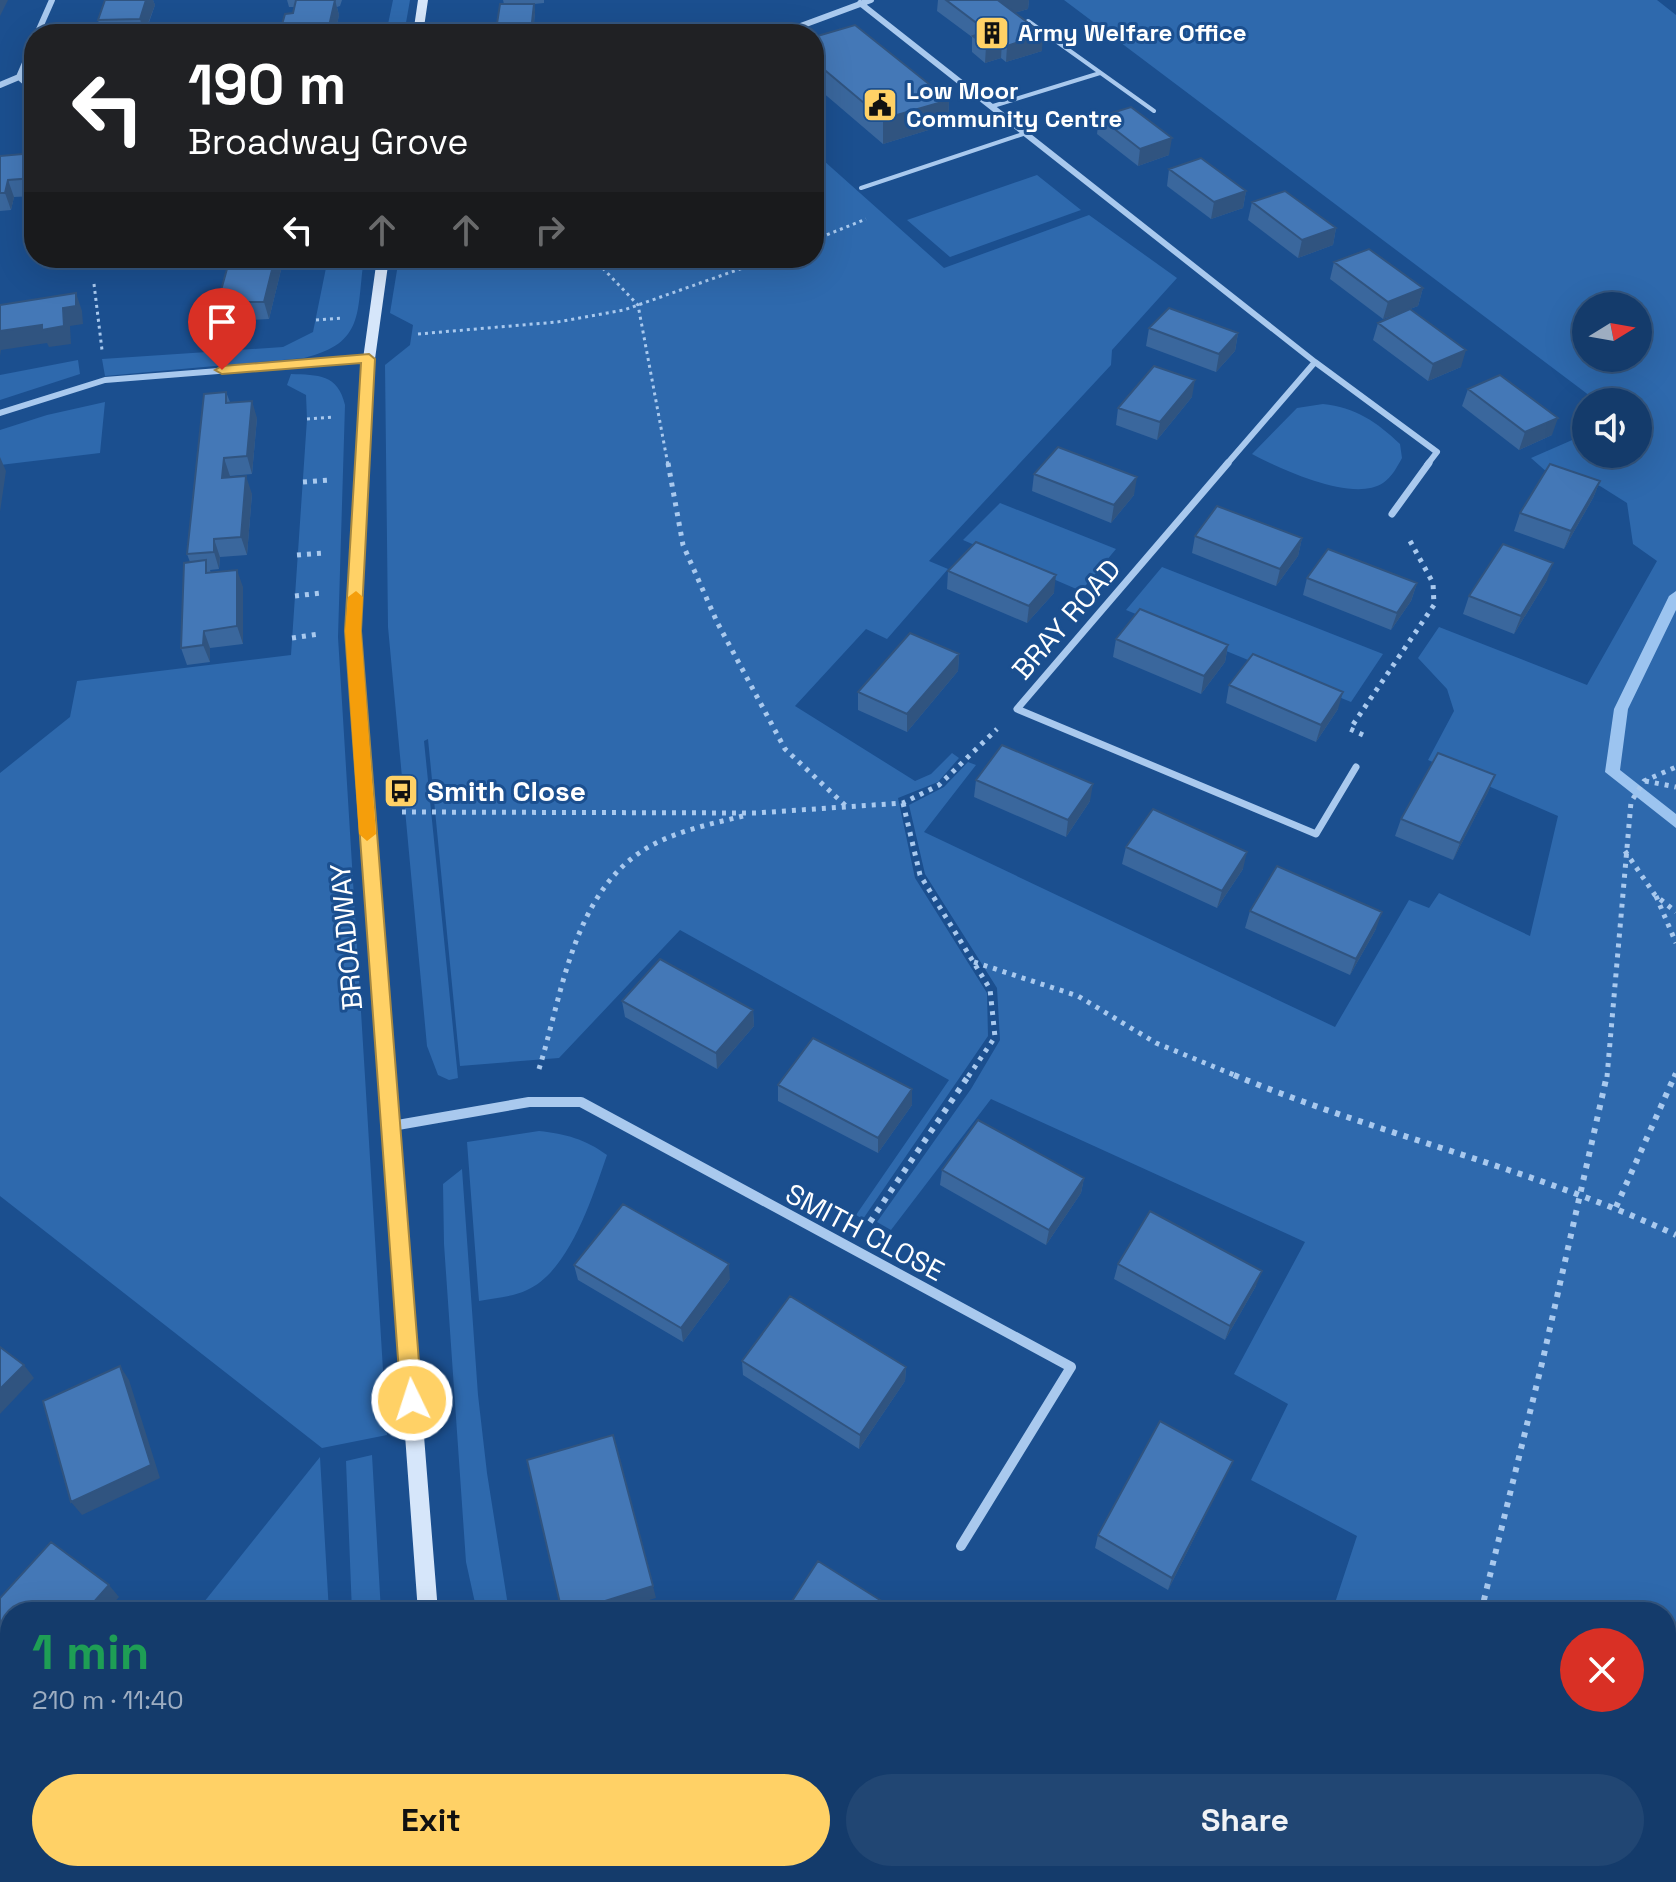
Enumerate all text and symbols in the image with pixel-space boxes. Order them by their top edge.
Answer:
building icon: Army Welfare Office [973,14,1011,52]
place label: Army Welfare Office [1018,17,1247,48]
text: 190 m [188,49,346,120]
icon: left [56,56,160,160]
place label: Low Moor Community Centre [906,75,1122,134]
public building icon: Low Moor Community Centre [861,86,899,124]
text: Broadway Grove [188,119,469,165]
icon: left [276,208,320,252]
icon: ahead [360,208,404,252]
icon: ahead [444,208,488,252]
icon: right [528,208,572,252]
pin [188,288,256,370]
north arrow [1572,292,1652,372]
map controls [1572,292,1652,468]
icon: arrive [200,300,244,344]
button: sound [1572,388,1652,468]
street label: BRAY ROAD [1004,551,1128,687]
bus stop icon: Smith Close [382,772,420,810]
place label: Smith Close [427,773,586,809]
street label: BROADWAY [322,862,370,1012]
street label: SMITH CLOSE [779,1175,951,1289]
position arrow [370,1358,454,1442]
text: 1 min [32,1622,149,1683]
button: close [1560,1628,1644,1712]
text: 210 m · 11:40 [32,1683,184,1717]
button: Exit [32,1774,830,1866]
button: Share [846,1774,1644,1866]

